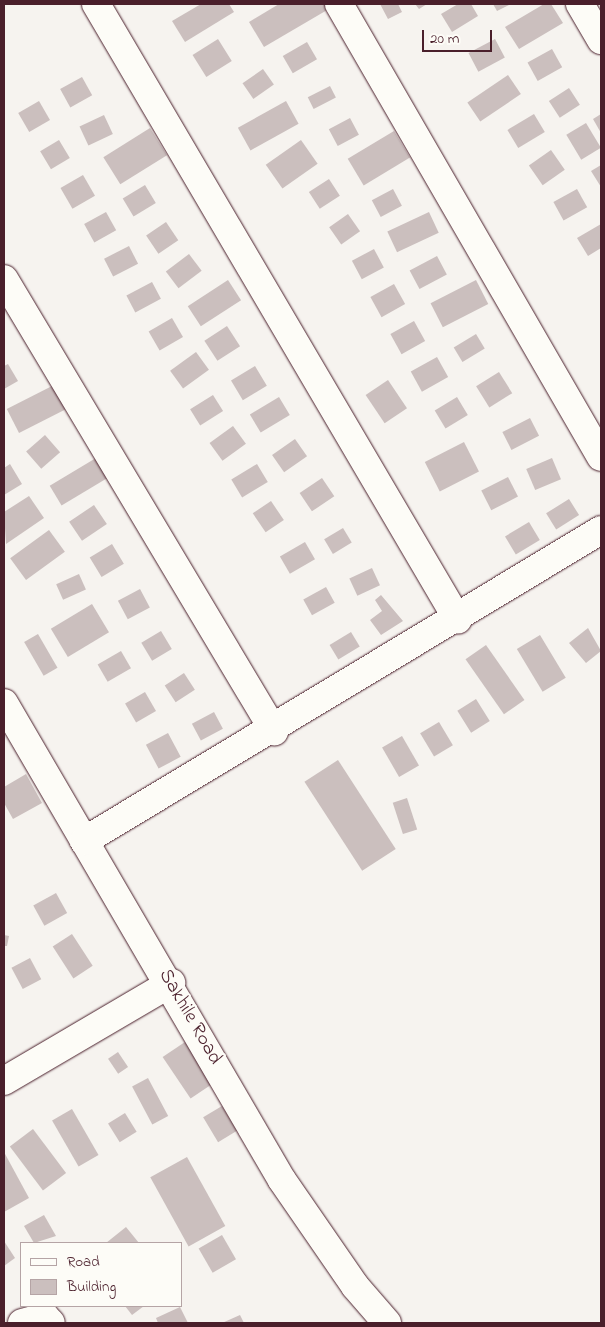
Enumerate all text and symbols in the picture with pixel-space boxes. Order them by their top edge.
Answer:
scale bar [425,20,495,52]
text: 20 m [430,28,459,50]
street label: Sakhile Road [153,965,227,1069]
legend [20,1242,182,1307]
text: Road [67,1251,100,1273]
text: Building [67,1276,116,1298]

